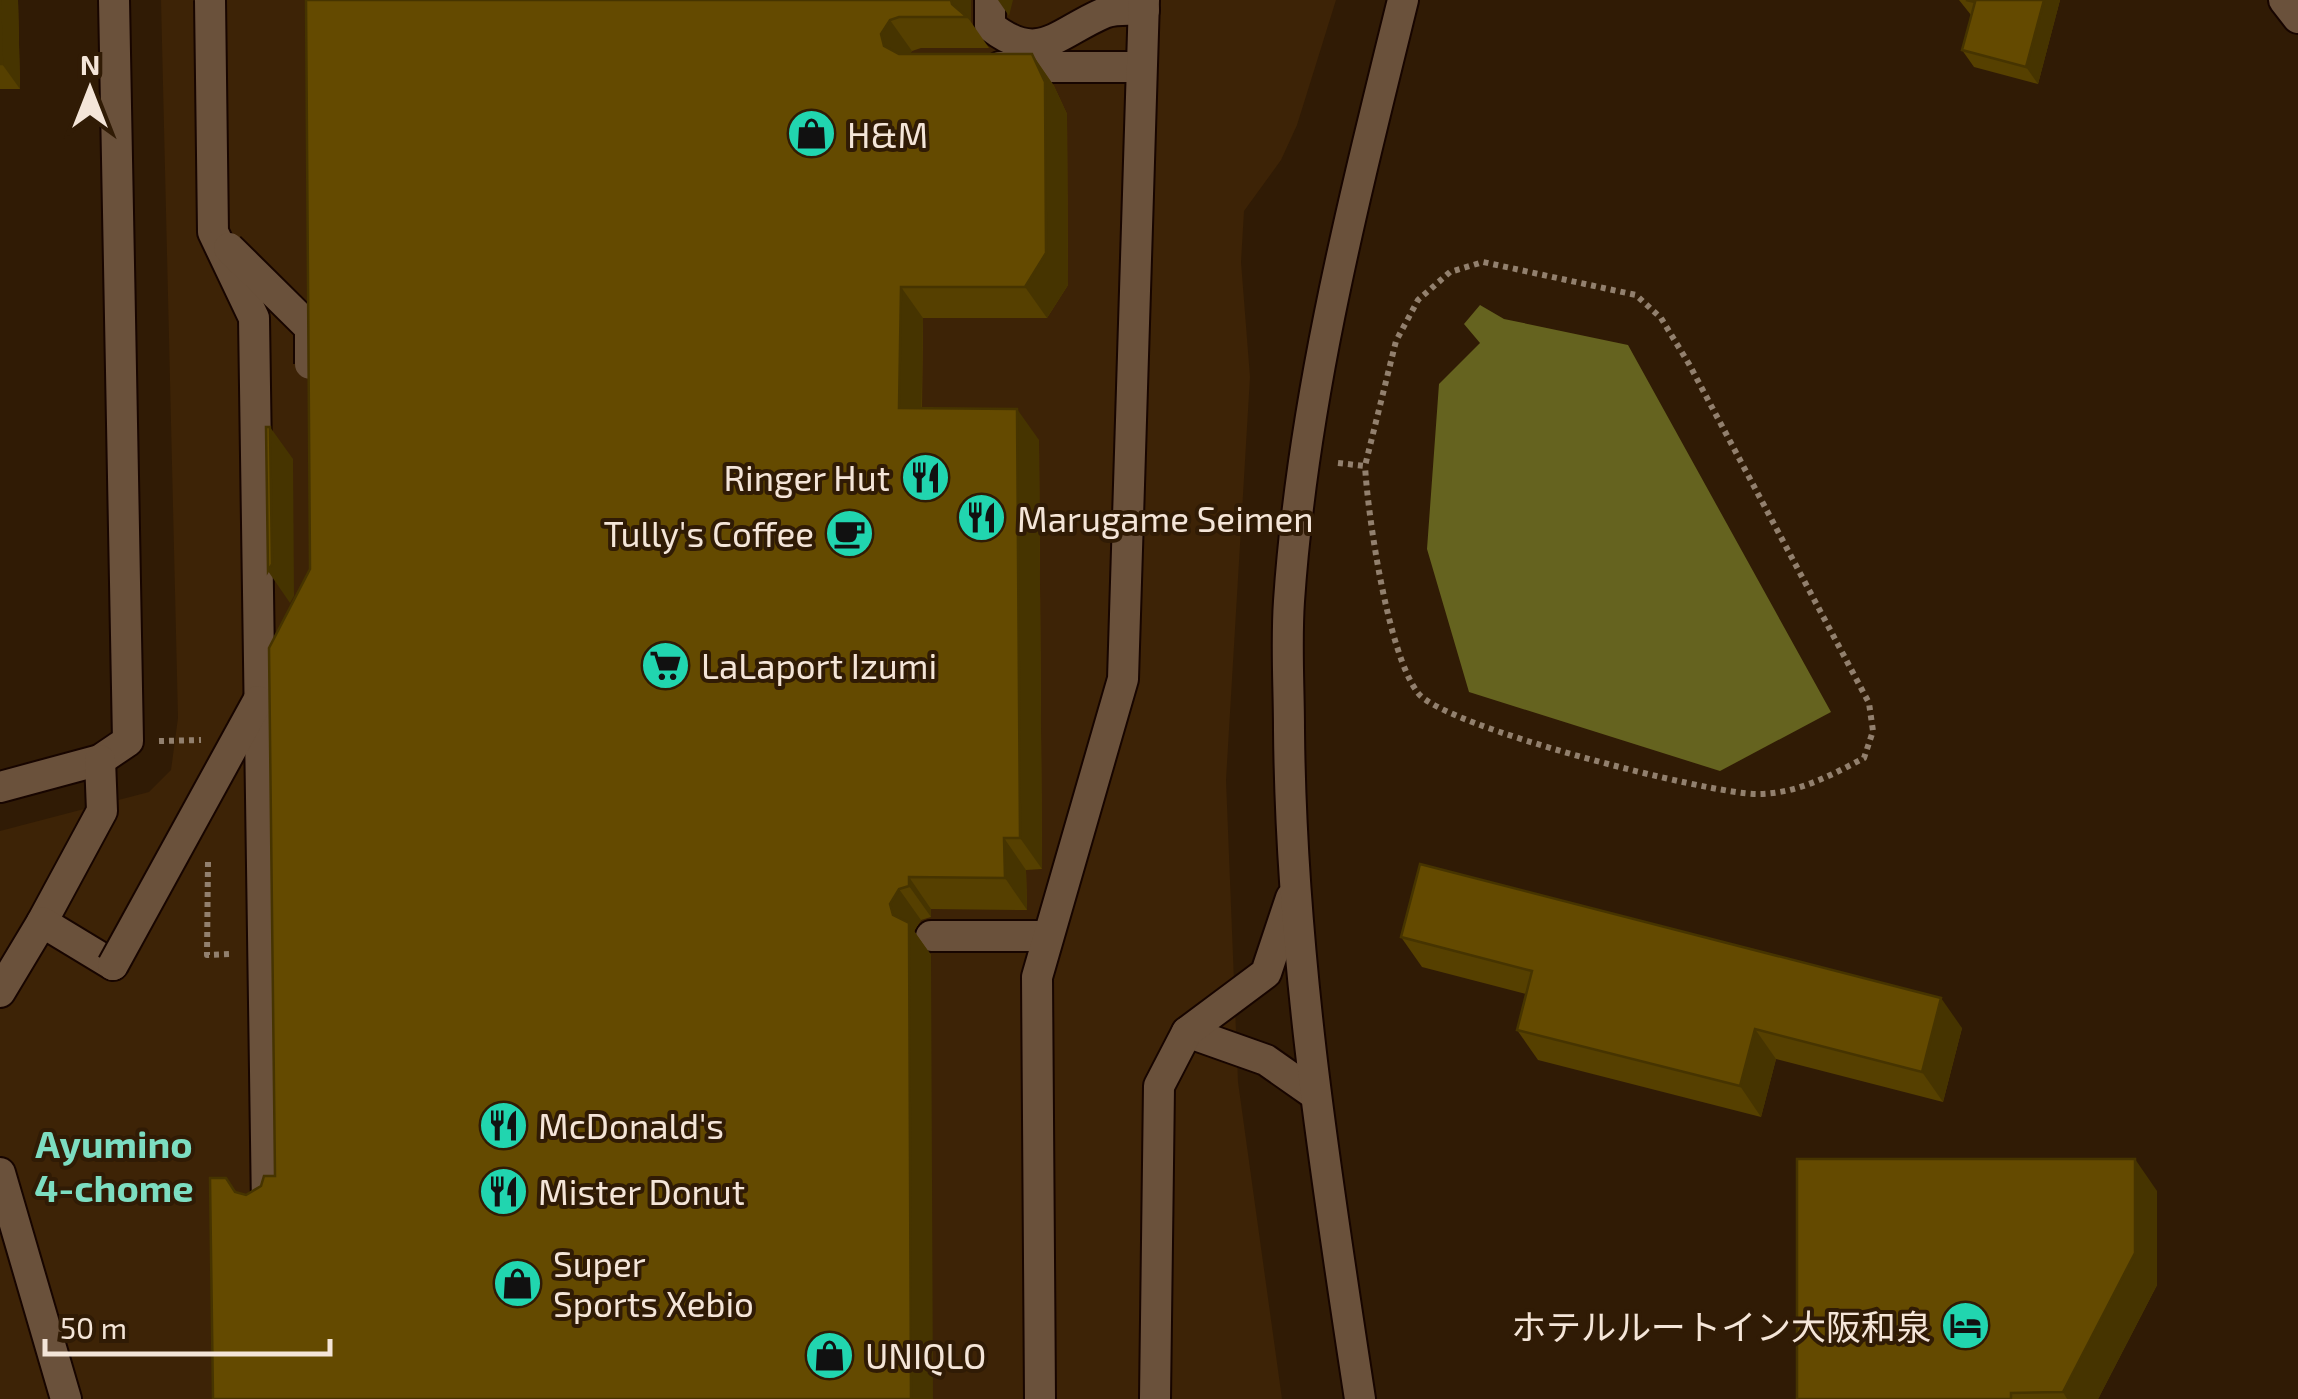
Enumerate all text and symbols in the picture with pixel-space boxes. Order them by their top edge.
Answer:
north arrow [40,40,140,140]
text: N [80,47,100,81]
shop icon: H&M [786,108,838,160]
place label: H&M [847,113,928,155]
restaurant icon: Ringer Hut [899,451,951,503]
place label: Ringer Hut [723,456,890,498]
restaurant icon: Marugame Seimen [956,492,1008,544]
place label: Marugame Seimen [1017,497,1314,539]
cafe icon: Tully's Coffee [823,507,875,559]
place label: Tully's Coffee [603,512,814,554]
supermarket icon: LaLaport Izumi [640,639,692,691]
place label: LaLaport Izumi [701,644,937,686]
restaurant icon: McDonald's [477,1099,529,1151]
place label: McDonald's [538,1104,724,1146]
district label: Ayumino 4-chome [34,1120,194,1210]
restaurant icon: Mister Donut [477,1165,529,1217]
place label: Mister Donut [538,1170,745,1212]
place label: Super Sports Xebio [553,1242,754,1324]
shop icon: Super Sports Xebio [492,1257,544,1309]
scale bar [45,1294,330,1356]
hotel icon: ホテルルートイン大阪和泉 [1940,1300,1992,1352]
place label: ホテルルートイン大阪和泉 [1511,1305,1931,1347]
text: 50 m [60,1309,127,1345]
shop icon: UNIQLO [804,1329,856,1381]
place label: UNIQLO [865,1334,986,1376]

